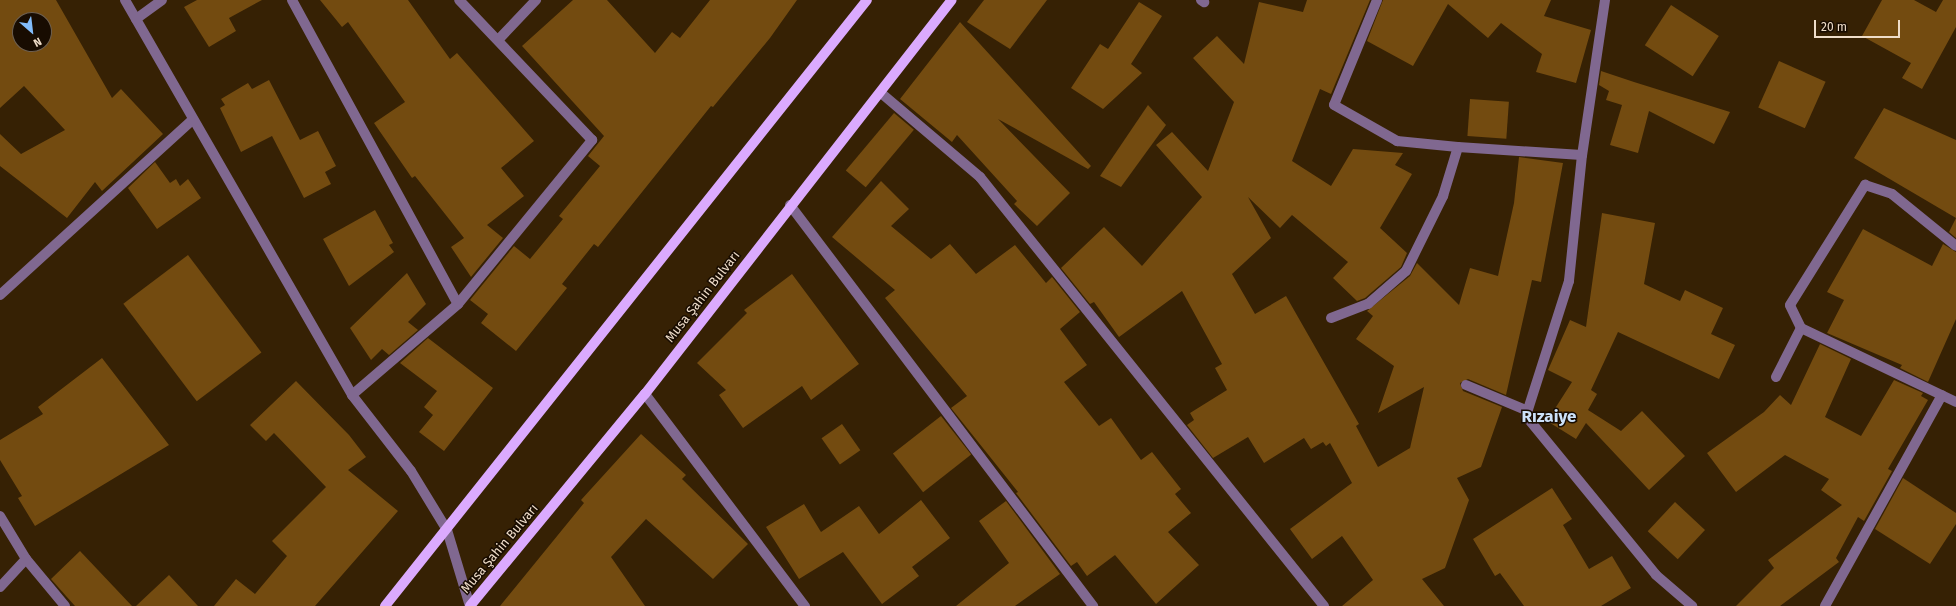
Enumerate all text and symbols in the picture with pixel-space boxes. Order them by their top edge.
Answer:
north arrow [12,12,52,52]
scale bar [1816,12,1902,38]
text: 20 m [1821,20,1847,34]
text: N [31,35,44,50]
street label: Musa Şahin Bulvarı [662,248,744,346]
district label: Rızaiye [1522,407,1576,427]
street label: Musa Şahin Bulvarı [458,501,542,597]

